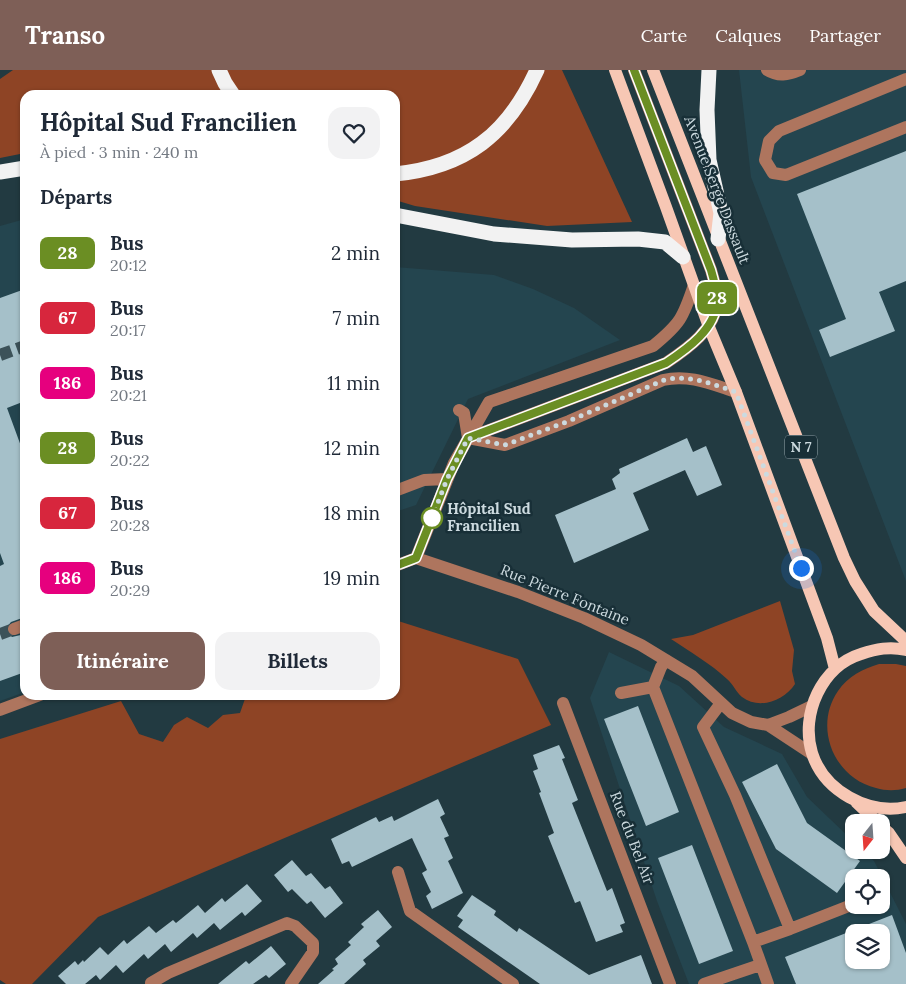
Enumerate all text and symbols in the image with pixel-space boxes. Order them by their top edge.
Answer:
text: Transo [25,20,105,51]
text: Carte [641,24,687,47]
text: Calques [715,24,781,47]
text: Partager [809,24,881,47]
text: Hôpital Sud Francilien [40,107,297,138]
button: heart [328,107,380,159]
street label: Avenue Serge Dassault [680,112,755,267]
text: À pied · 3 min · 240 m [40,142,198,162]
text: Départs [40,185,112,209]
text: Bus [110,231,143,255]
text: 28 [58,241,77,264]
text: 2 min [331,241,380,265]
text: 20:12 [110,255,147,275]
line badge: 28 [694,282,740,314]
text: 28 [707,286,727,309]
text: Bus [110,296,143,320]
text: 67 [58,306,77,329]
text: 7 min [332,306,380,330]
text: 20:17 [110,320,146,340]
text: Bus [110,361,143,385]
text: 186 [54,371,81,394]
text: 11 min [327,371,380,395]
text: 20:21 [110,385,147,405]
text: Bus [110,426,143,450]
text: 28 [58,436,77,459]
text: 12 min [324,436,380,460]
road number: N 7 [785,436,817,458]
text: 20:22 [110,450,150,470]
text: Bus [110,491,143,515]
place label: Hôpital Sud Francilien [447,499,531,535]
text: 67 [58,501,77,524]
text: 18 min [324,501,380,525]
marker: Hôpital Sud Francilien [421,507,443,529]
text: 20:28 [110,515,150,535]
text: Bus [110,556,143,580]
your location [789,556,814,581]
street label: Rue Pierre Fontaine [498,560,633,629]
text: 186 [54,566,81,589]
text: 19 min [323,566,380,590]
text: 20:29 [110,580,150,600]
button: Itinéraire [40,632,205,690]
button: Billets [215,632,380,690]
street label: Rue du Bel Air [606,789,659,887]
north arrow [845,814,890,859]
map controls [845,814,890,969]
button: locate [845,869,890,914]
button: layers [845,924,890,969]

